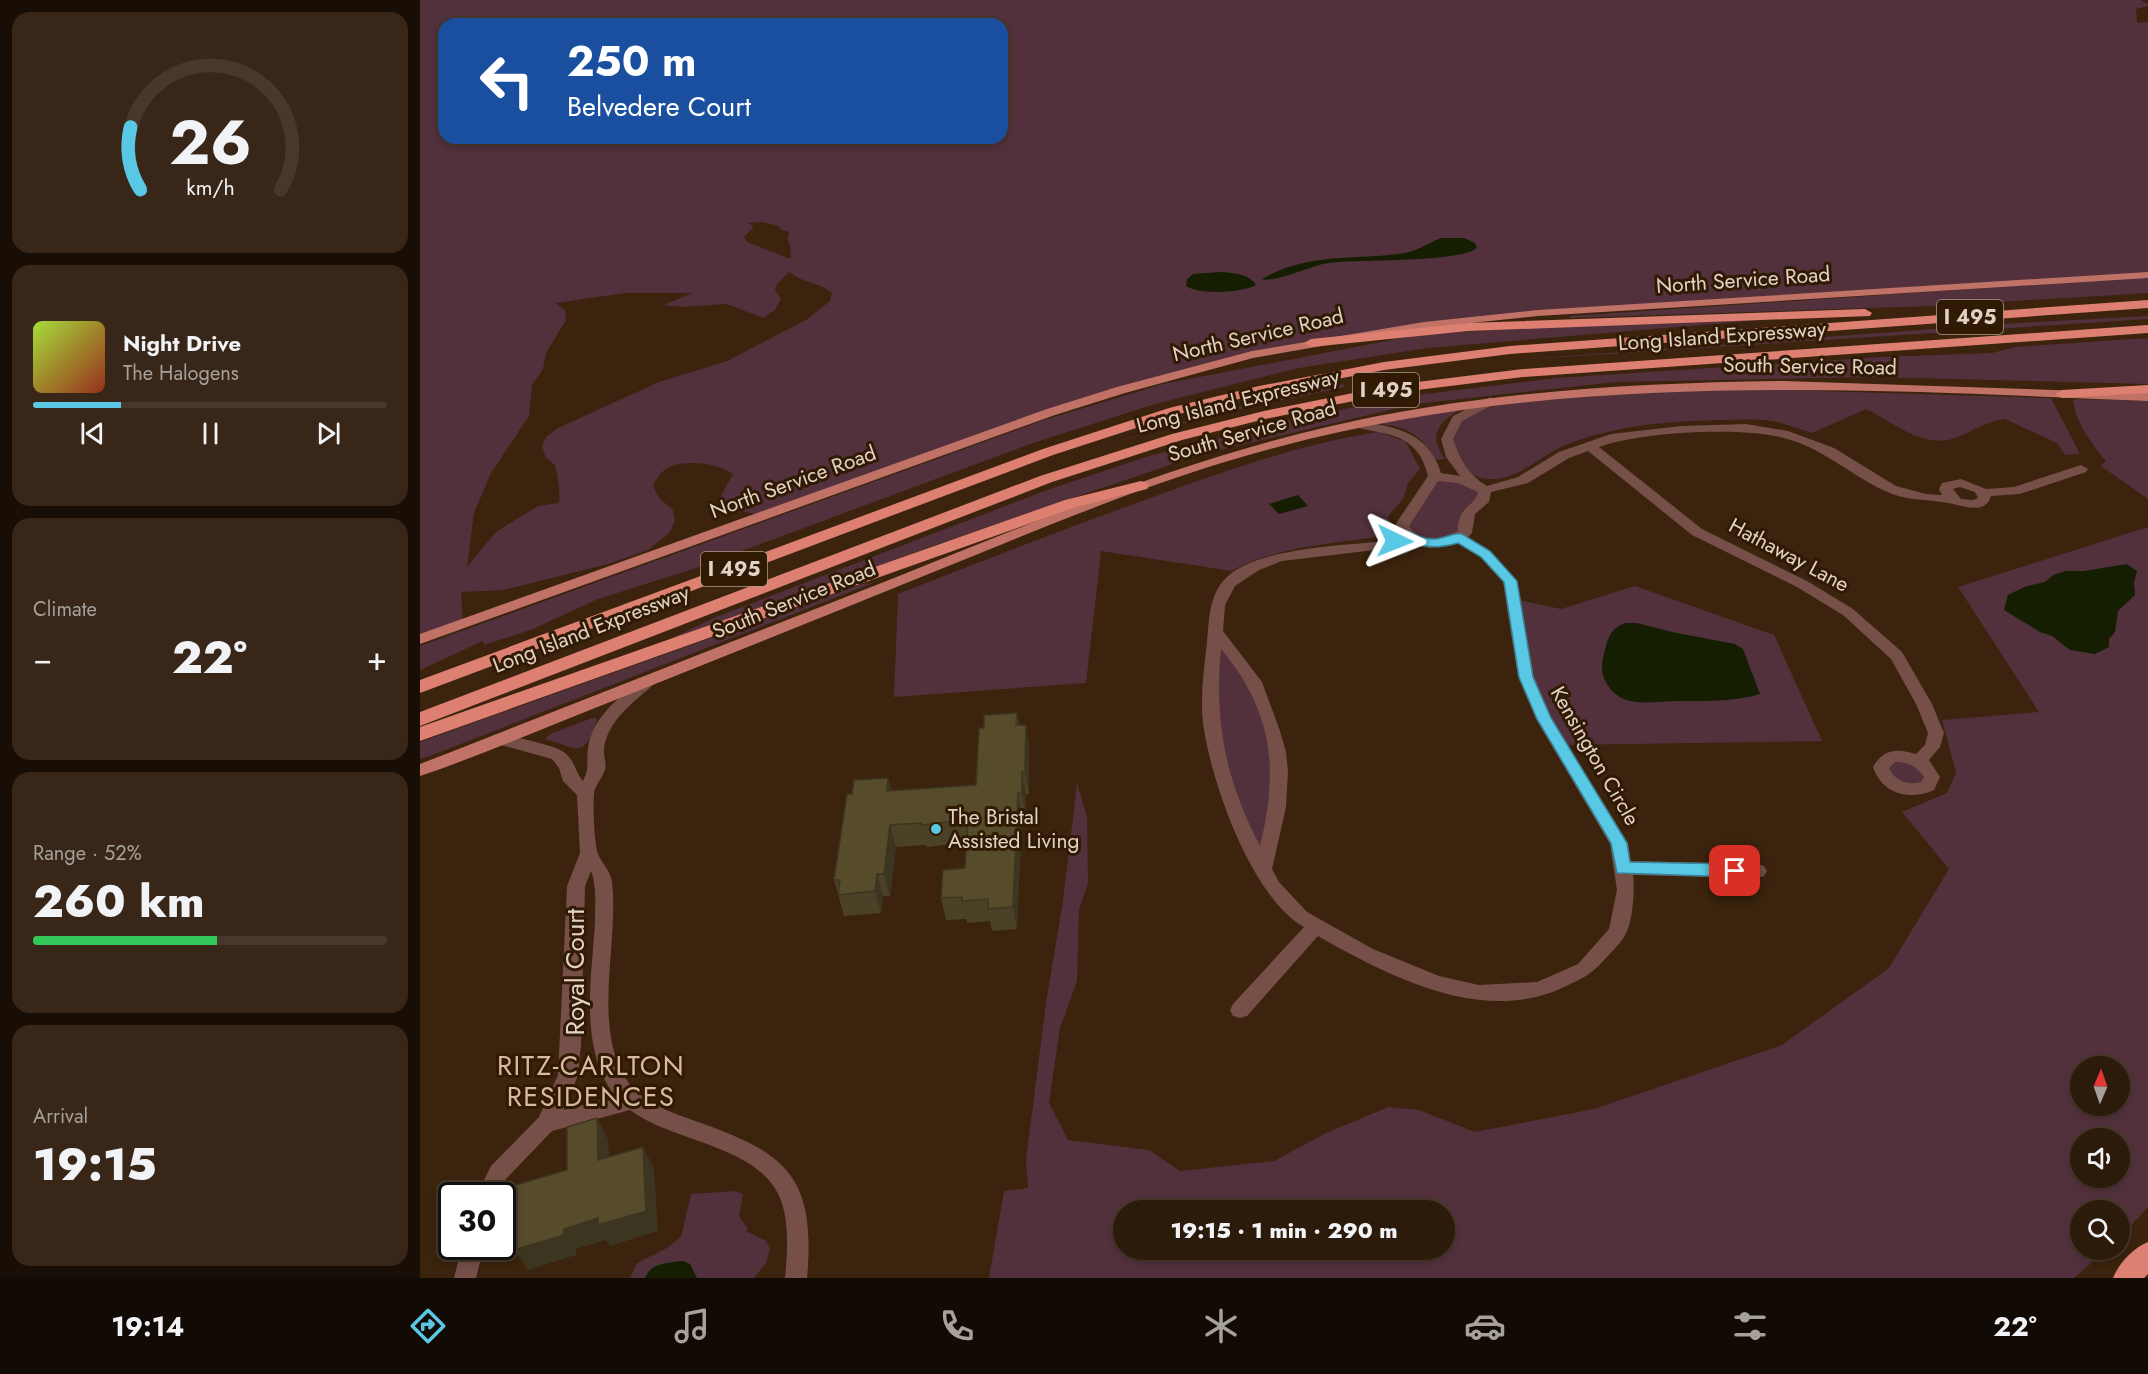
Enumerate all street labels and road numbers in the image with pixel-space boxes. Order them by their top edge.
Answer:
street label: North Service Road [1655,259,1831,301]
road number: I 495 [1937,300,2003,334]
street label: North Service Road [1170,301,1346,369]
street label: Long Island Expressway [1617,314,1828,358]
street label: South Service Road [1723,349,1897,383]
street label: Long Island Expressway [1133,361,1343,441]
road number: I 495 [1353,373,1419,407]
street label: South Service Road [1164,393,1340,469]
street label: North Service Road [706,438,880,526]
street label: Hathaway Lane [1724,511,1855,599]
road number: I 495 [701,552,767,586]
street label: South Service Road [708,554,880,646]
street label: Long Island Expressway [488,577,694,680]
street label: Kensington Circle [1543,681,1647,831]
street label: Royal Court [556,908,594,1035]

